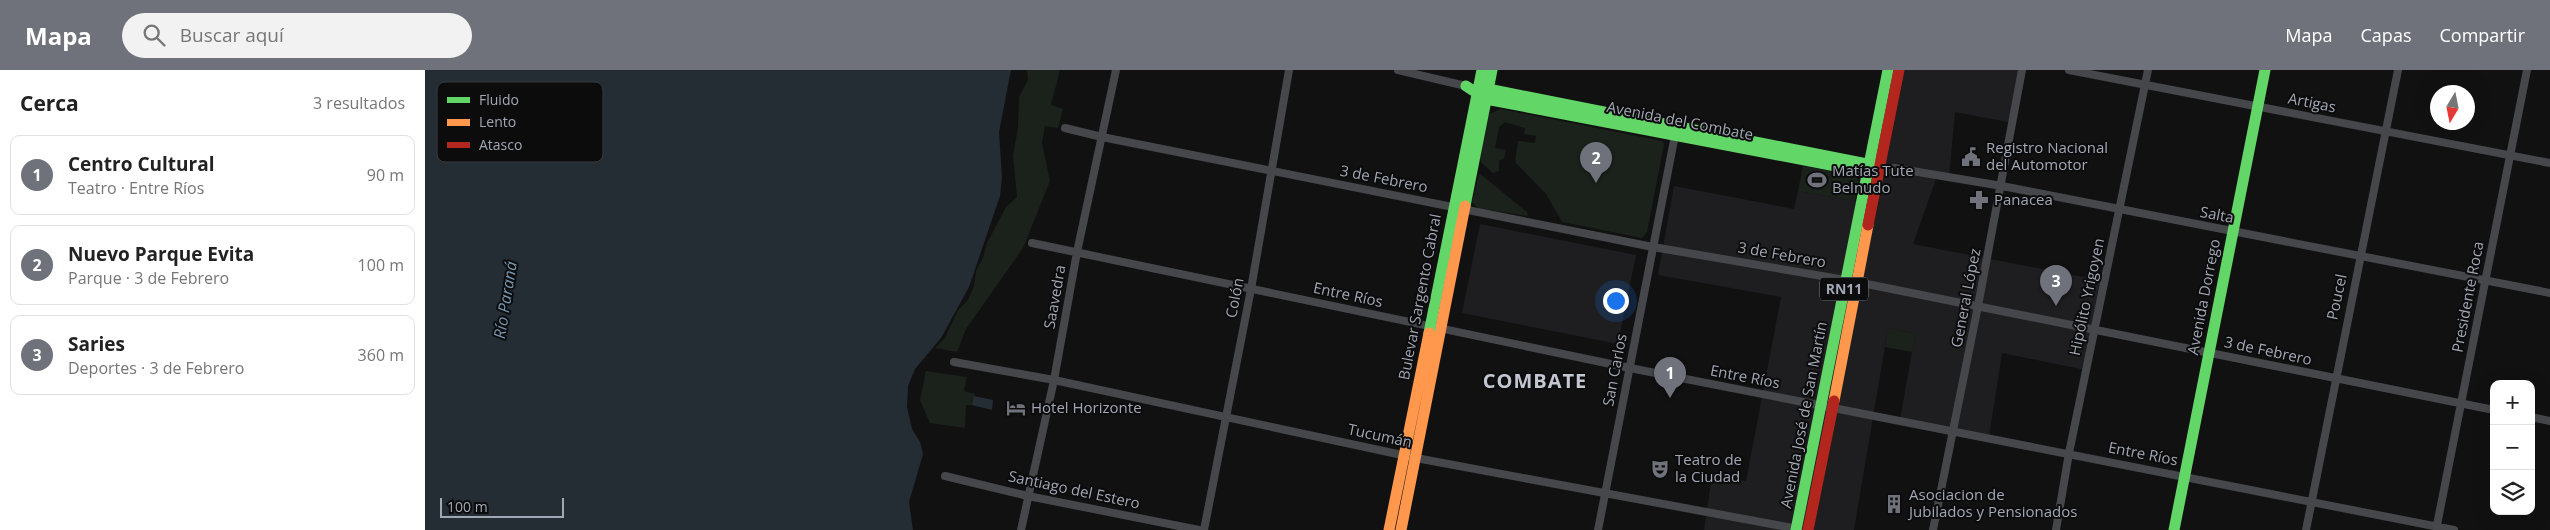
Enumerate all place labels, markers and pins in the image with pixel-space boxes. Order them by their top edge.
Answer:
place label: Registro Nacional del Automotor [1986,137,2108,174]
pin: 2 [1580,142,1612,183]
public building icon: Registro Nacional del Automotor [1960,146,1982,168]
place label: Matías Tute Belnudo [1832,160,1914,197]
sports icon: Matías Tute Belnudo [1806,169,1828,191]
pharmacy icon: Panacea [1968,189,1990,211]
place label: Panacea [1994,189,2053,209]
pin: 3 [2040,265,2072,306]
pin: 1 [1654,357,1686,398]
hotel icon: Hotel Horizonte [1005,397,1027,419]
place label: Hotel Horizonte [1031,397,1142,417]
place label: Teatro de la Ciudad [1675,449,1742,486]
theatre icon: Teatro de la Ciudad [1649,458,1671,480]
place label: Asociacion de Jubilados y Pensionados [1907,484,2077,521]
building icon: Asociacion de Jubilados y Pensionados [1883,493,1905,515]

